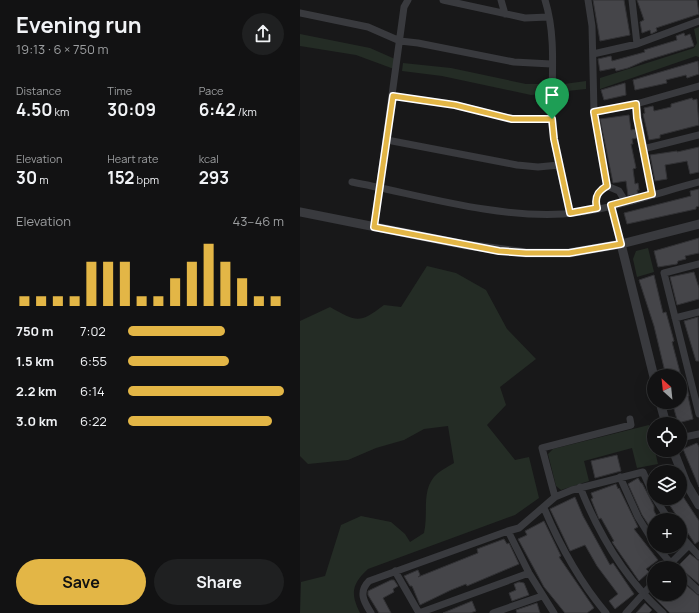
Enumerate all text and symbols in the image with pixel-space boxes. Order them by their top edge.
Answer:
text: Evening run [16,10,141,40]
button: share [242,13,284,55]
text: 19:13 · 6 × 750 m [16,40,109,58]
pin [535,78,569,119]
text: Distance [16,83,61,98]
text: Time [107,83,132,98]
text: Pace [199,83,224,98]
icon: arrive [541,84,563,106]
text: 4.50 [16,98,52,121]
text: 30:09 [107,98,156,121]
text: 6:42 [199,98,236,121]
text: km [52,104,69,119]
text: /km [236,104,257,119]
text: Elevation [16,151,62,166]
text: Heart rate [107,151,158,166]
text: kcal [199,151,219,166]
text: 30 [16,166,37,189]
text: 152 [107,166,134,189]
text: 293 [199,166,229,189]
text: m [37,172,49,187]
text: bpm [134,172,159,187]
text: Elevation [16,212,71,230]
text: 43–46 m [233,212,284,230]
text: 750 m [16,322,53,340]
text: 7:02 [80,322,106,340]
text: 1.5 km [16,352,54,370]
text: 6:55 [80,352,107,370]
north arrow [647,369,687,409]
map controls [647,369,687,601]
text: 2.2 km [16,382,57,400]
text: 6:14 [80,382,105,400]
text: 3.0 km [16,412,57,430]
text: 6:22 [80,412,107,430]
button: locate [647,417,687,457]
button: layers [647,465,687,505]
button: + [647,513,687,553]
button: Save [16,559,146,605]
button: Share [154,559,284,605]
button: − [647,561,687,601]

